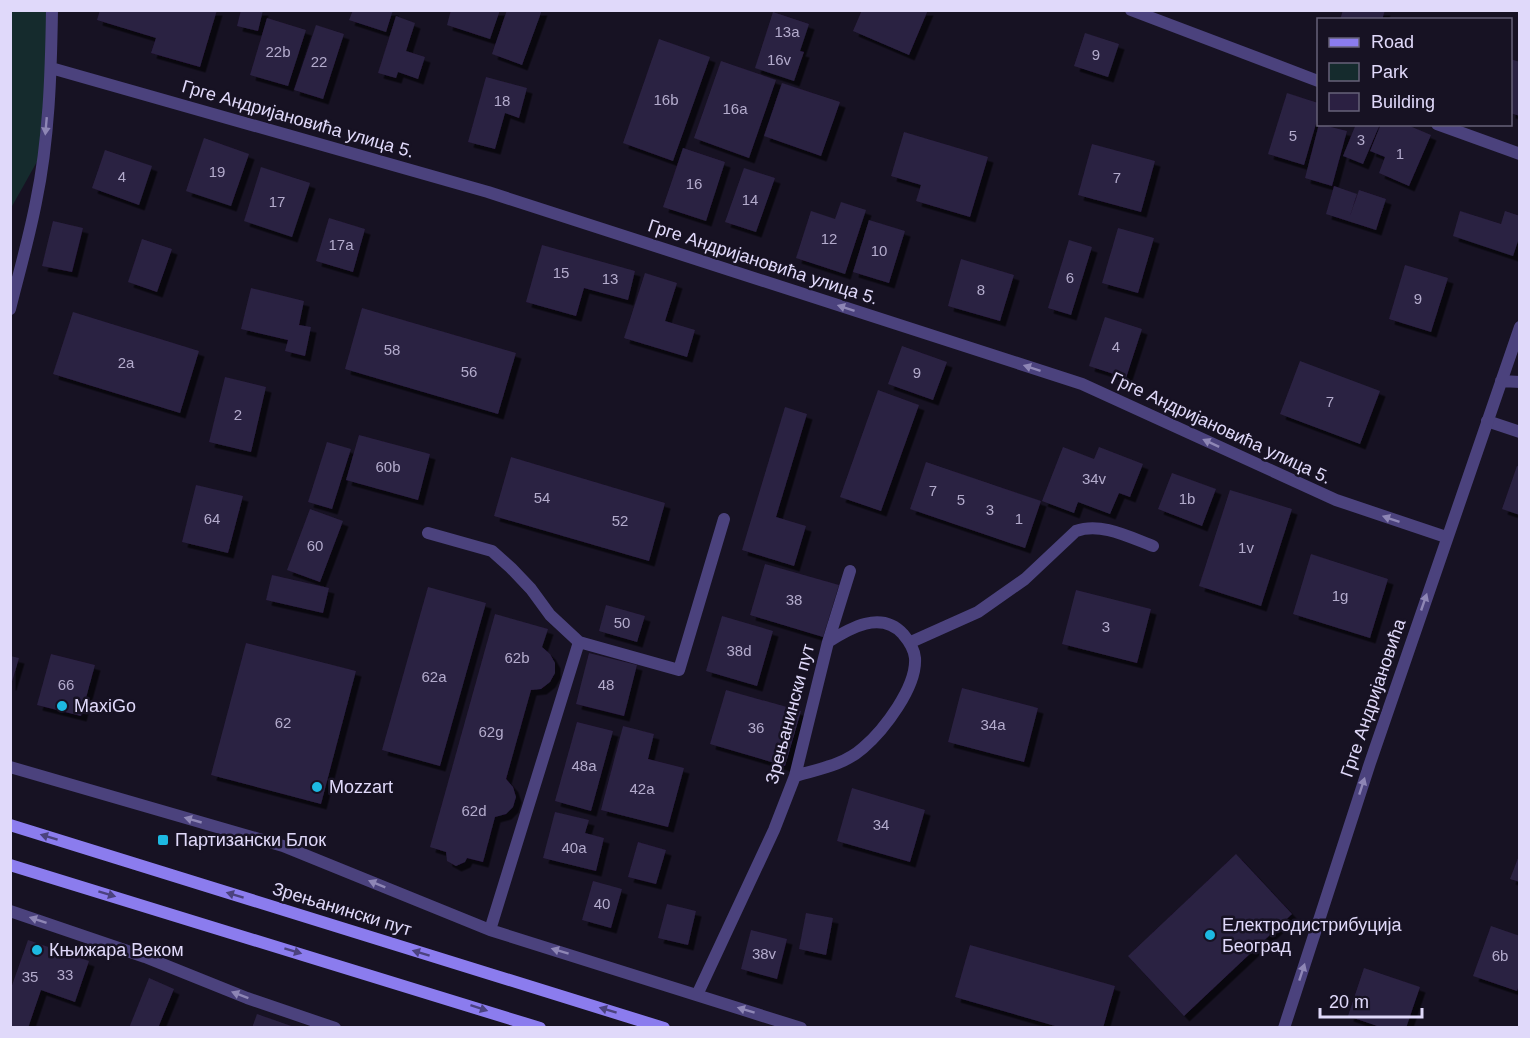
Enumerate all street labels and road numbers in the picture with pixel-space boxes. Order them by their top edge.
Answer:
street label: Грге Андријановића улица 5. [180,76,416,162]
street label: Грге Андријановића улица 5. [646,215,880,309]
street label: Грге Андријановића улица 5. [1108,368,1334,488]
street label: Грге Андријановића [1337,615,1410,780]
street label: Зрењанински пут [762,642,818,786]
street label: Зрењанински пут [270,878,414,940]

